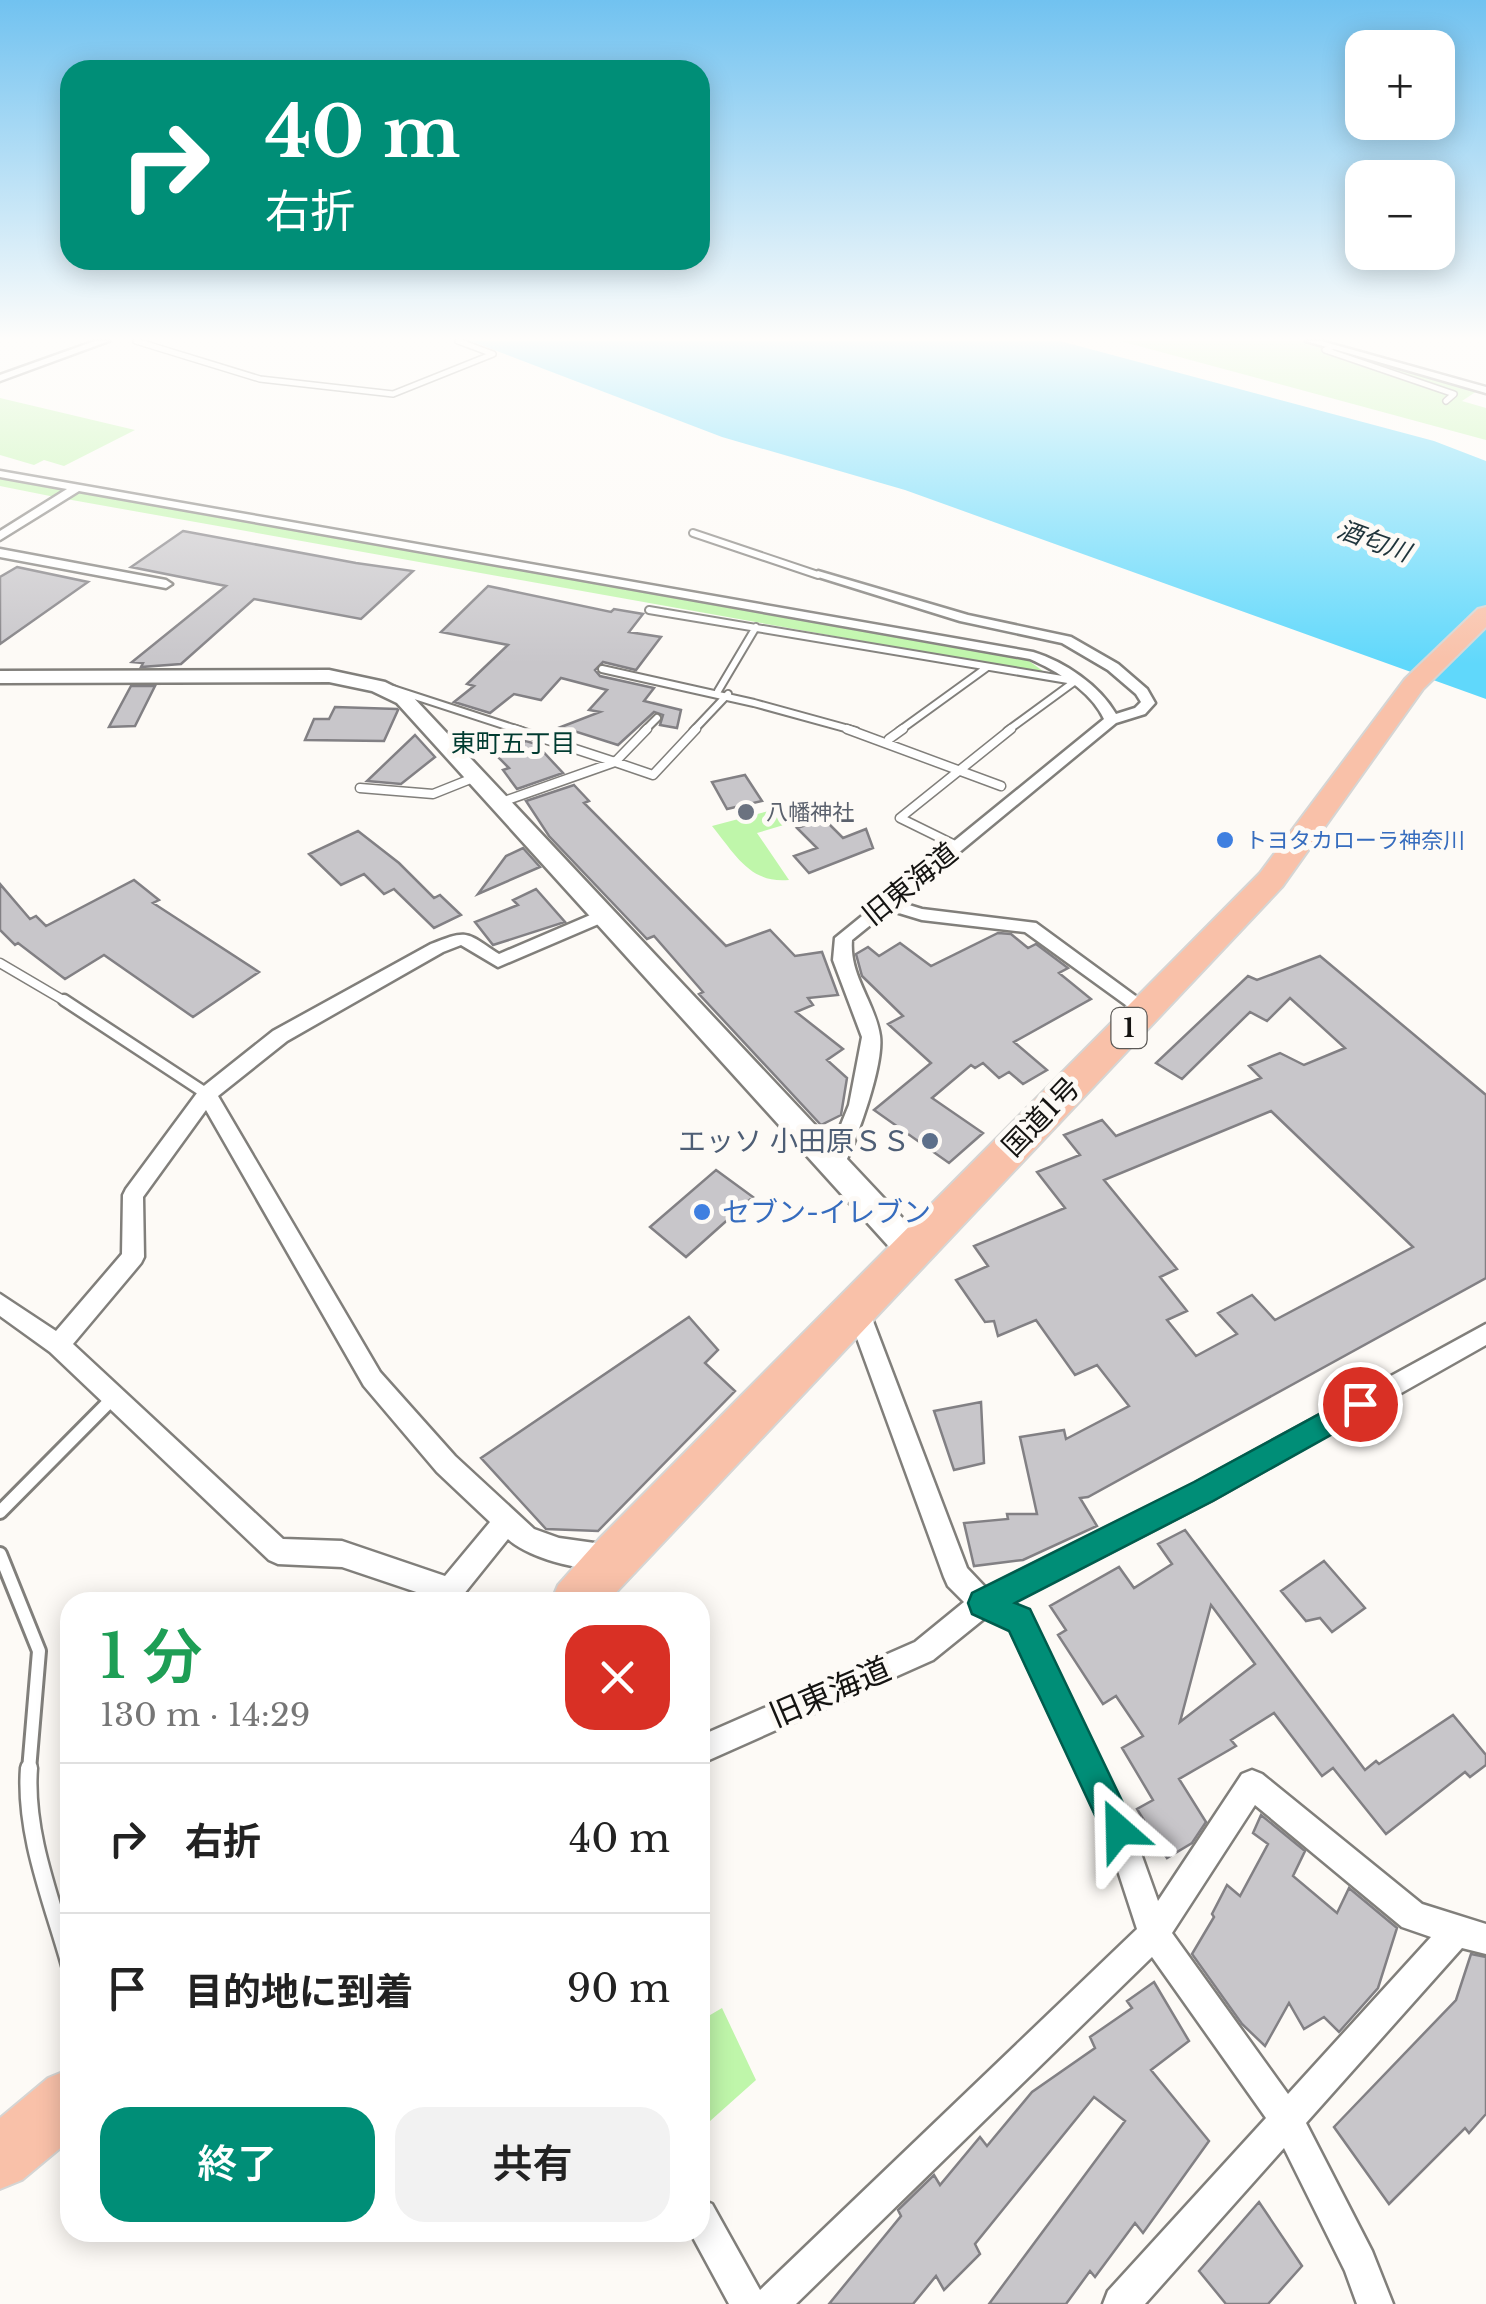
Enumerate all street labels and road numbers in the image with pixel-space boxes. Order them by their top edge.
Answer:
street label: 旧東海道 [855,835,965,933]
road number: 1 [1112,1008,1146,1048]
street label: 国道1号 [995,1070,1087,1164]
street label: 旧東海道 [763,1649,897,1735]

